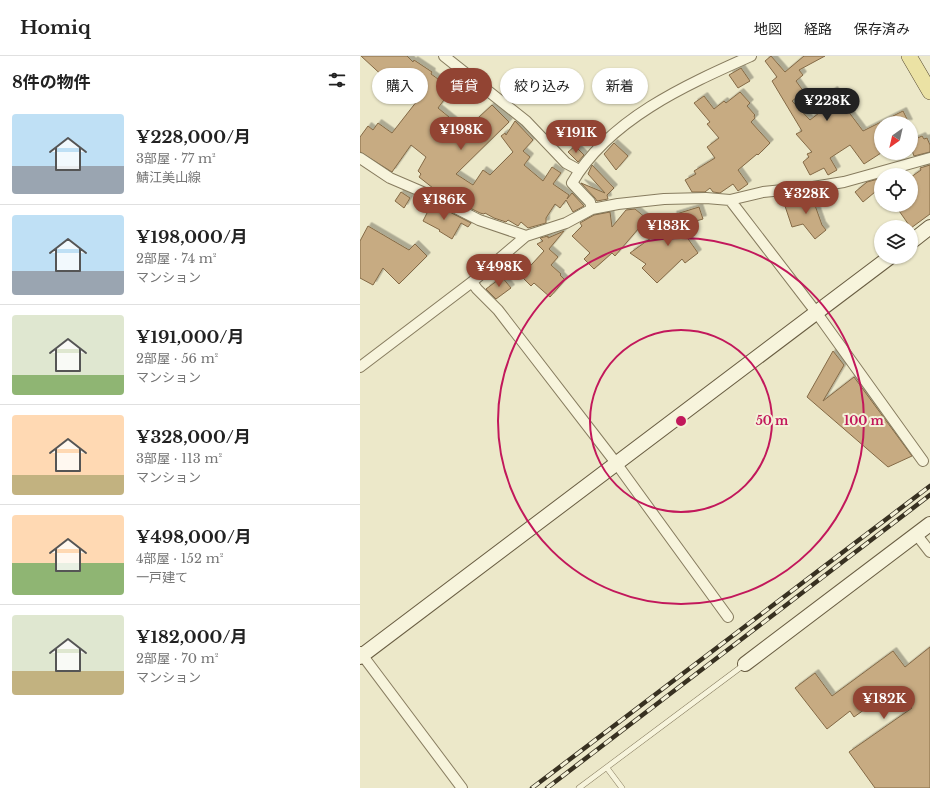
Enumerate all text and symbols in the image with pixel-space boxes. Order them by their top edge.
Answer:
text: Homiq [20,16,91,39]
text: 地図 [754,20,782,38]
text: 経路 [804,20,832,38]
text: 保存済み [854,20,910,38]
chip: 購入 [372,68,428,104]
chip: 賃貸 [436,68,492,104]
chip: 絞り込み [500,68,584,104]
chip: 新着 [592,68,648,104]
icon: filters [326,69,348,91]
text: 8件の物件 [12,72,91,93]
pin: ¥228K [799,88,855,122]
text: ¥228K [804,92,850,109]
north arrow [874,116,918,160]
map controls [874,116,918,264]
pin: ¥198K [433,117,489,151]
pin: ¥191K [548,120,604,154]
text: ¥198K [439,121,483,138]
text: ¥191K [555,124,597,141]
text: ¥228,000/月 [136,127,251,148]
icon: home [44,130,92,178]
text: 3部屋 · 77 m² [136,150,216,167]
button: locate [874,168,918,212]
text: 鯖江美山線 [136,169,201,186]
pin: ¥328K [778,181,834,215]
text: ¥328K [783,185,829,202]
pin: ¥186K [416,187,472,221]
text: ¥186K [422,191,466,208]
pin: ¥183K [640,213,696,247]
text: ¥183K [646,217,690,234]
button: layers [874,220,918,264]
text: ¥198,000/月 [136,227,248,248]
icon: home [44,231,92,279]
text: 2部屋 · 74 m² [136,250,216,267]
pin: ¥498K [471,254,527,288]
text: ¥498K [475,258,523,275]
text: マンション [136,269,201,286]
text: ¥191,000/月 [136,327,244,348]
icon: home [44,331,92,379]
text: 2部屋 · 56 m² [136,350,218,367]
text: マンション [136,369,201,386]
text: 50 m [756,413,789,428]
text: 100 m [844,413,885,428]
centre of rings [674,414,688,428]
text: ¥328,000/月 [136,427,251,448]
icon: home [44,431,92,479]
text: 3部屋 · 113 m² [136,450,222,467]
text: マンション [136,469,201,486]
text: ¥498,000/月 [136,527,252,548]
icon: home [44,531,92,579]
text: 4部屋 · 152 m² [136,550,223,567]
text: 一戸建て [136,569,188,586]
text: ¥182,000/月 [136,627,247,648]
icon: home [44,631,92,679]
text: 2部屋 · 70 m² [136,650,218,667]
text: マンション [136,669,201,686]
pin: ¥182K [856,686,912,720]
text: ¥182K [862,690,906,707]

